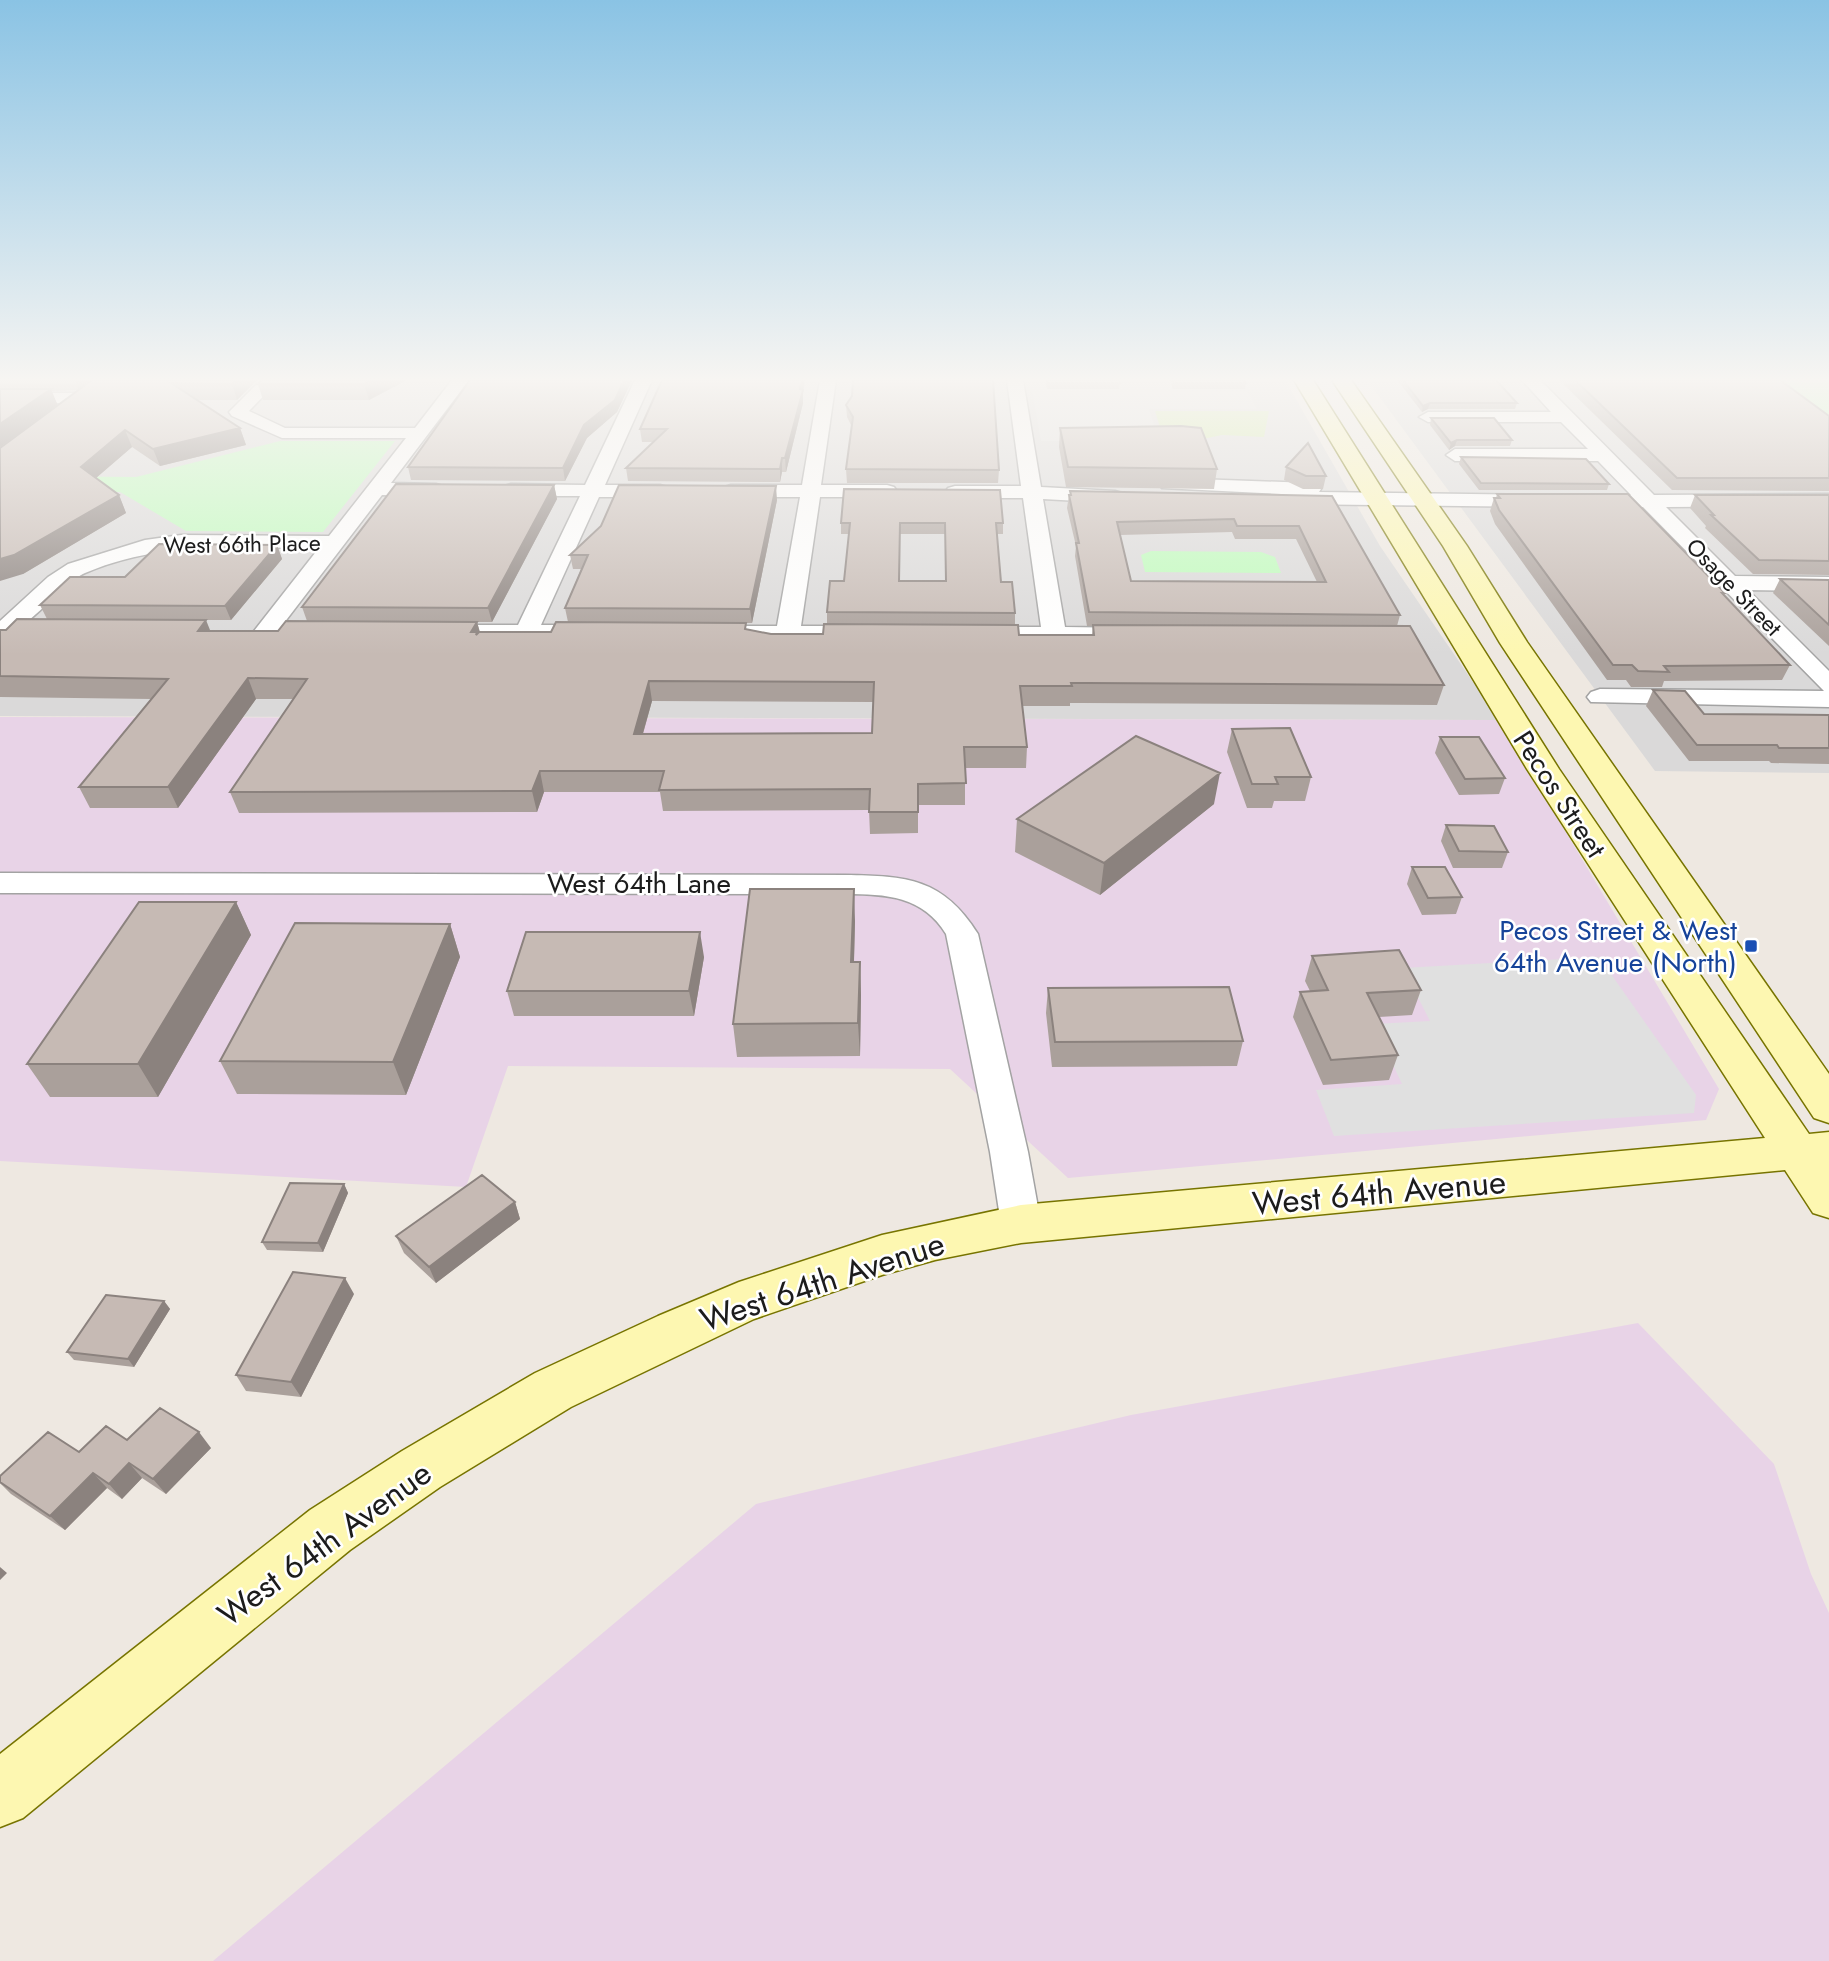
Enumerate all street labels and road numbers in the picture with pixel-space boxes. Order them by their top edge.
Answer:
street label: West 66th Place [163,526,321,562]
street label: Osage Street [1678,530,1790,644]
street label: Pecos Street [1503,723,1616,866]
street label: West 64th Lane [547,863,731,904]
street label: West 64th Avenue [1250,1158,1508,1227]
street label: West 64th Avenue [694,1220,950,1343]
street label: West 64th Avenue [208,1450,441,1637]

